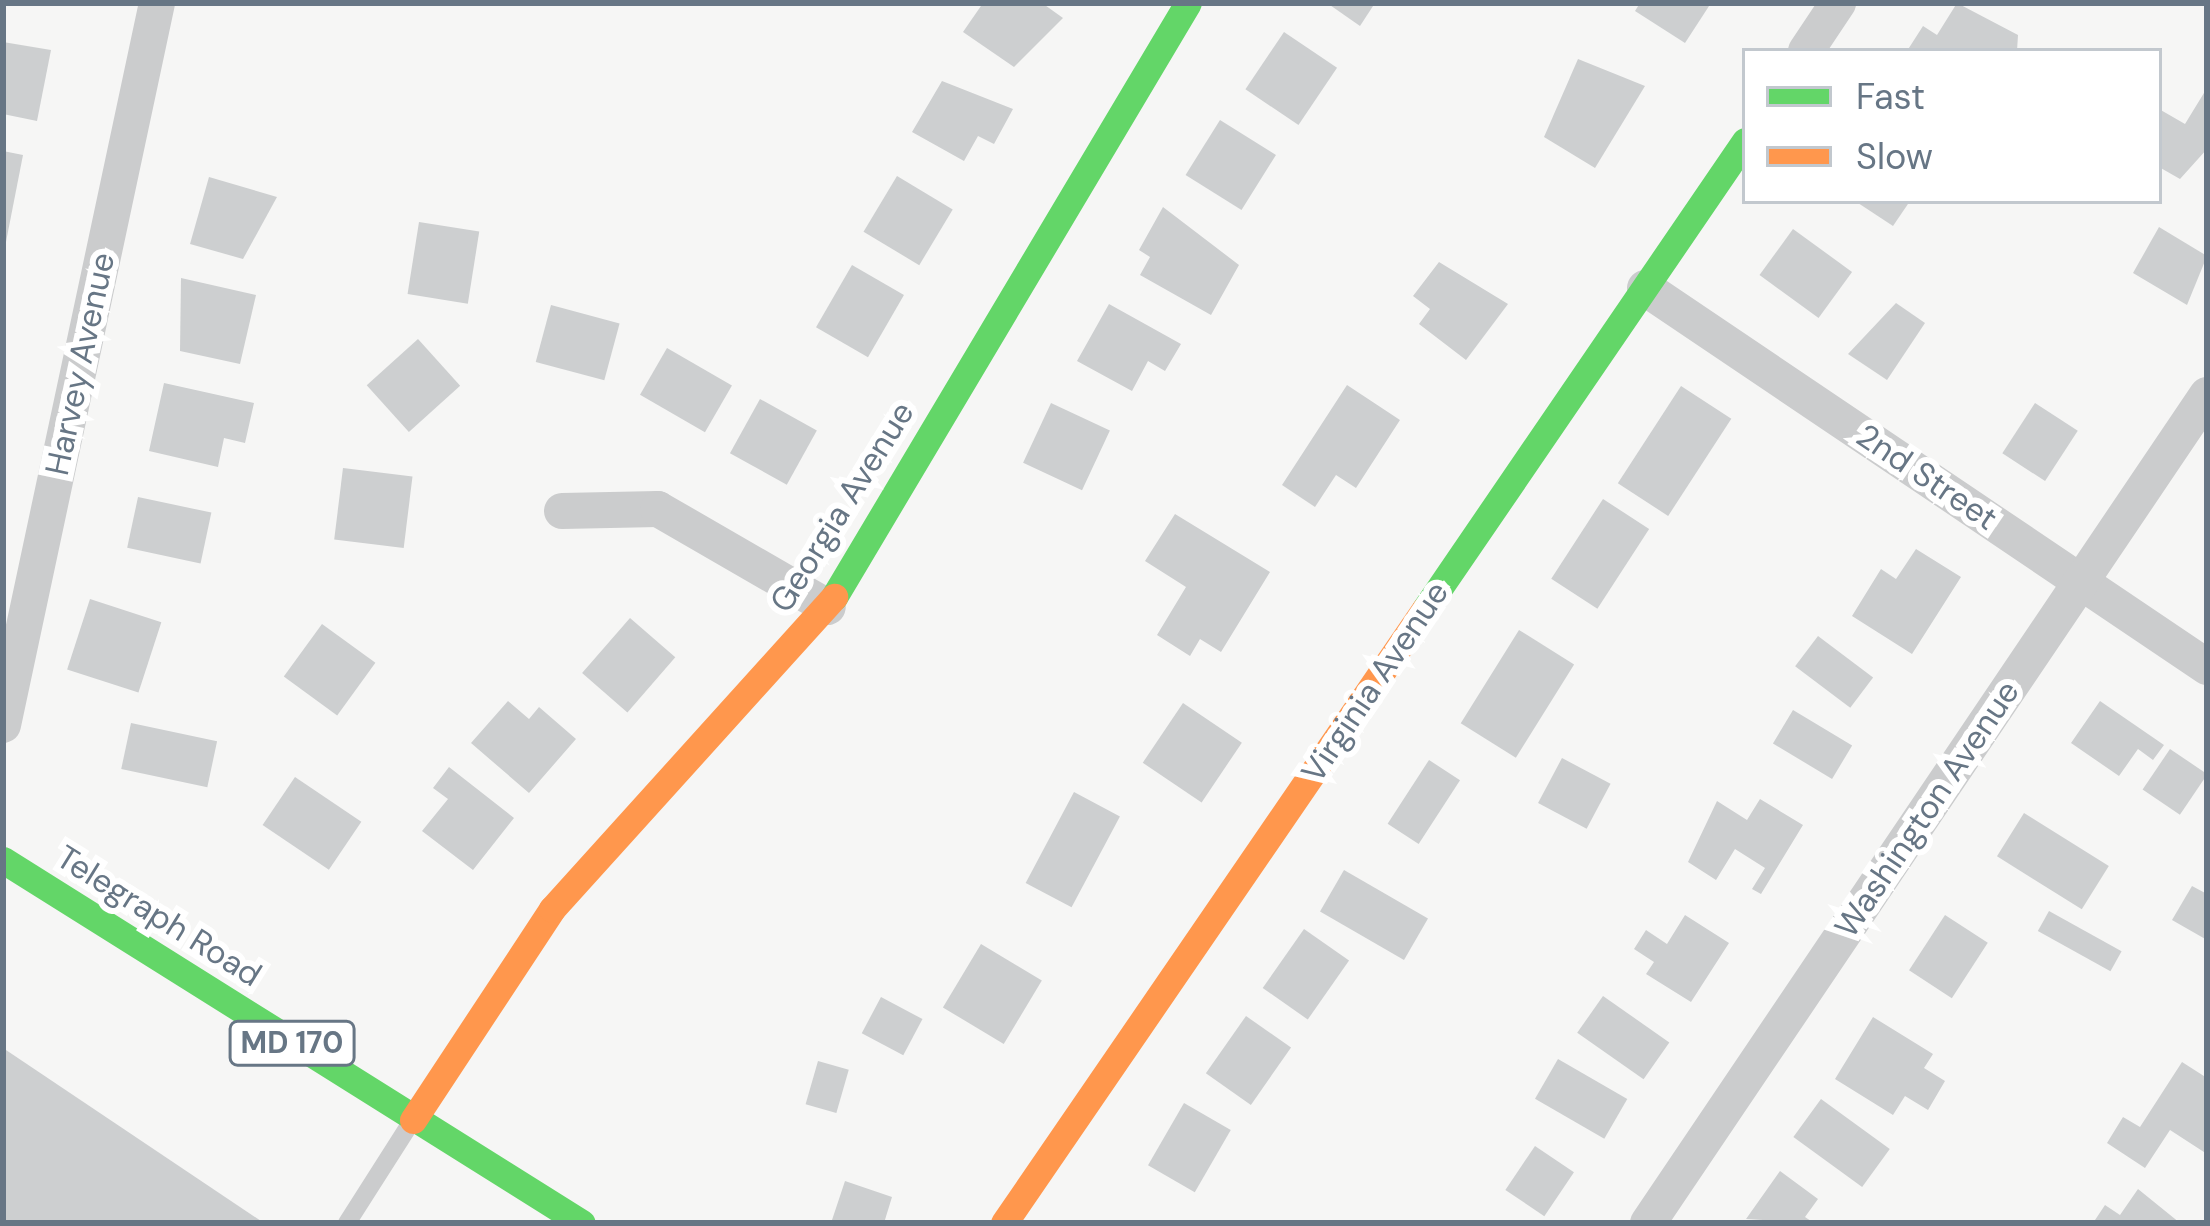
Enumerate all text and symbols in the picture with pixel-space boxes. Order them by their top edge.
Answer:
legend [1742,48,2162,204]
text: Fast [1856,73,1925,120]
text: Slow [1856,133,1933,180]
street label: Harvey Avenue [37,249,123,479]
street label: Georgia Avenue [762,395,922,619]
street label: 2nd Street [1849,416,2005,538]
street label: Virginia Avenue [1293,574,1457,790]
street label: Washington Avenue [1826,673,2028,945]
street label: Telegraph Road [49,837,269,995]
road number: MD 170 [226,1019,358,1067]

